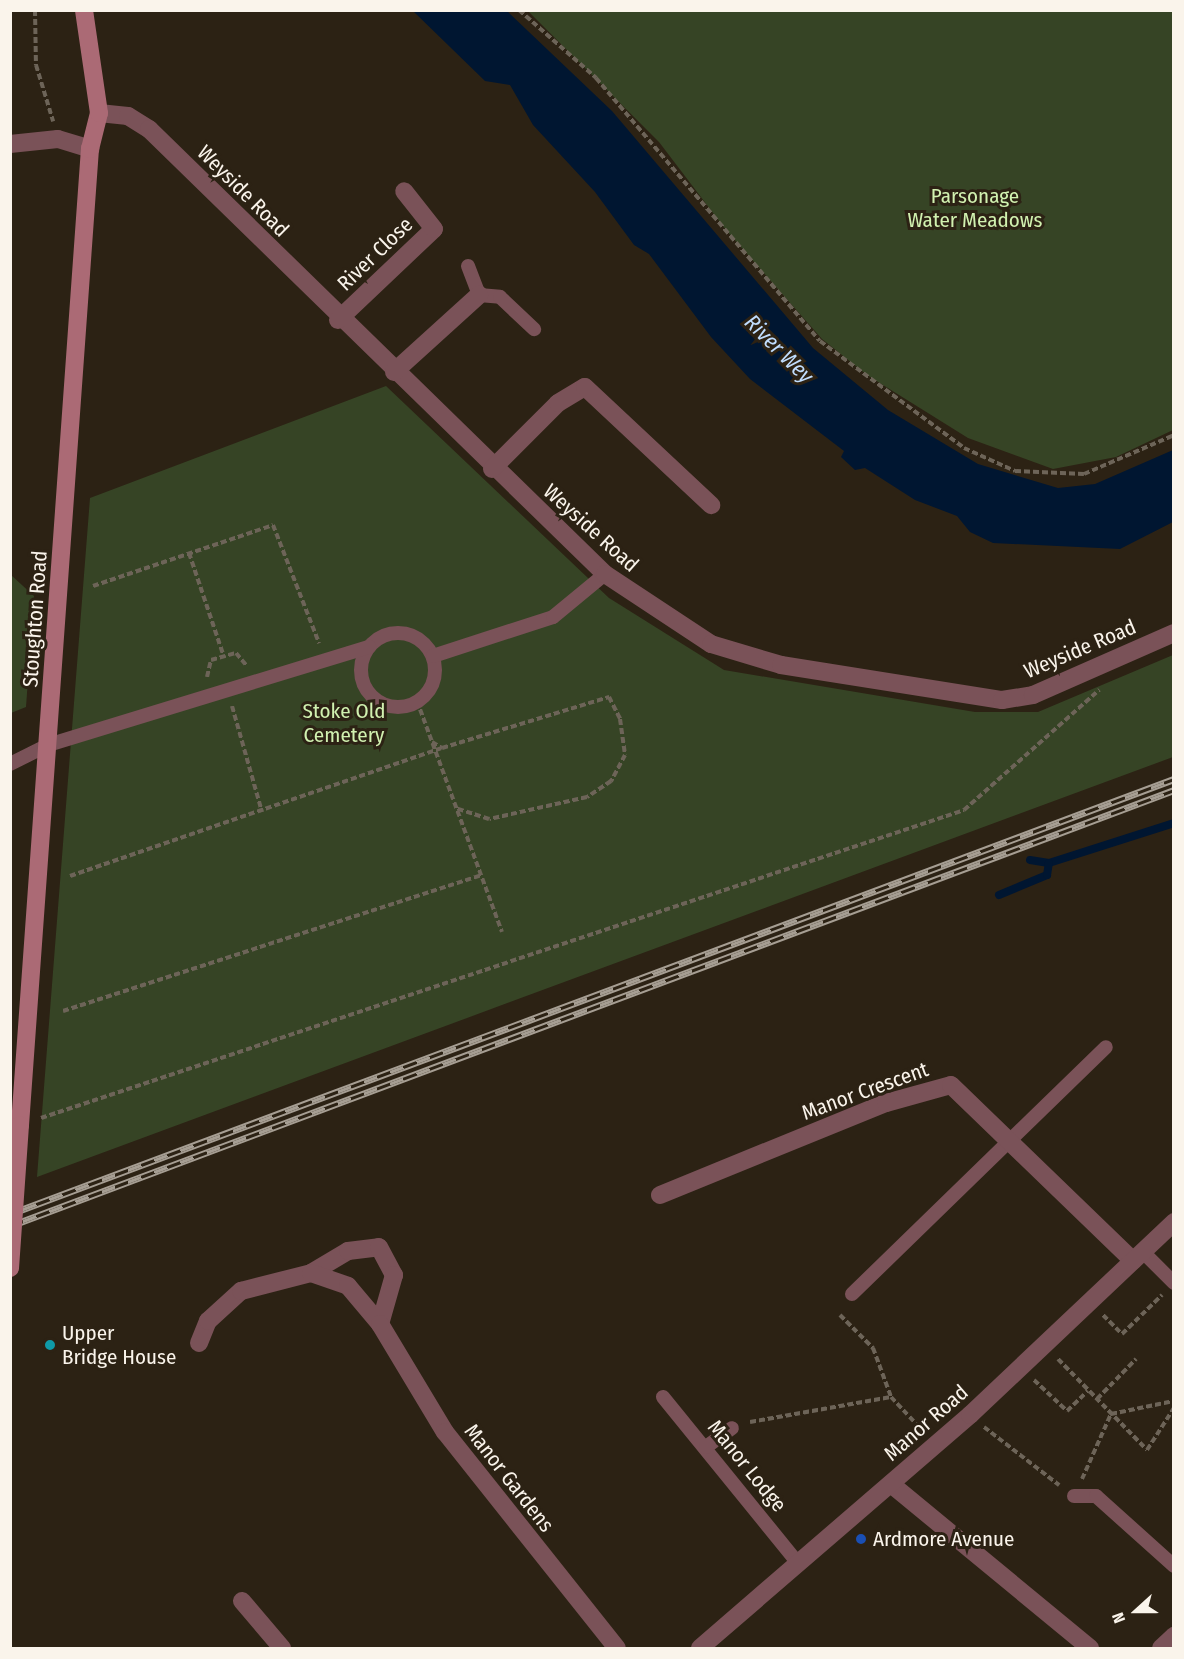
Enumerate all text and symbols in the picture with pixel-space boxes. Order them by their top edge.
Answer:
street label: Weyside Road [192,140,294,242]
park label: Parsonage Water Meadows [907,183,1043,233]
street label: River Close [332,212,418,296]
water label: River Wey [739,309,819,389]
street label: Weyside Road [538,479,644,577]
street label: Stoughton Road [18,550,52,688]
street label: Weyside Road [1020,614,1140,684]
park label: Stoke Old Cemetery [303,698,385,748]
street label: Manor Crescent [798,1056,932,1126]
place label: Upper Bridge House [62,1320,176,1370]
marker: Upper Bridge House [43,1338,57,1352]
street label: Manor Road [879,1380,973,1466]
street label: Manor Lodge [702,1415,792,1517]
street label: Manor Gardens [459,1419,559,1537]
place label: Ardmore Avenue [873,1526,1014,1552]
marker: Ardmore Avenue [854,1532,868,1546]
north arrow [1106,1581,1166,1641]
text: N [1108,1610,1129,1626]

